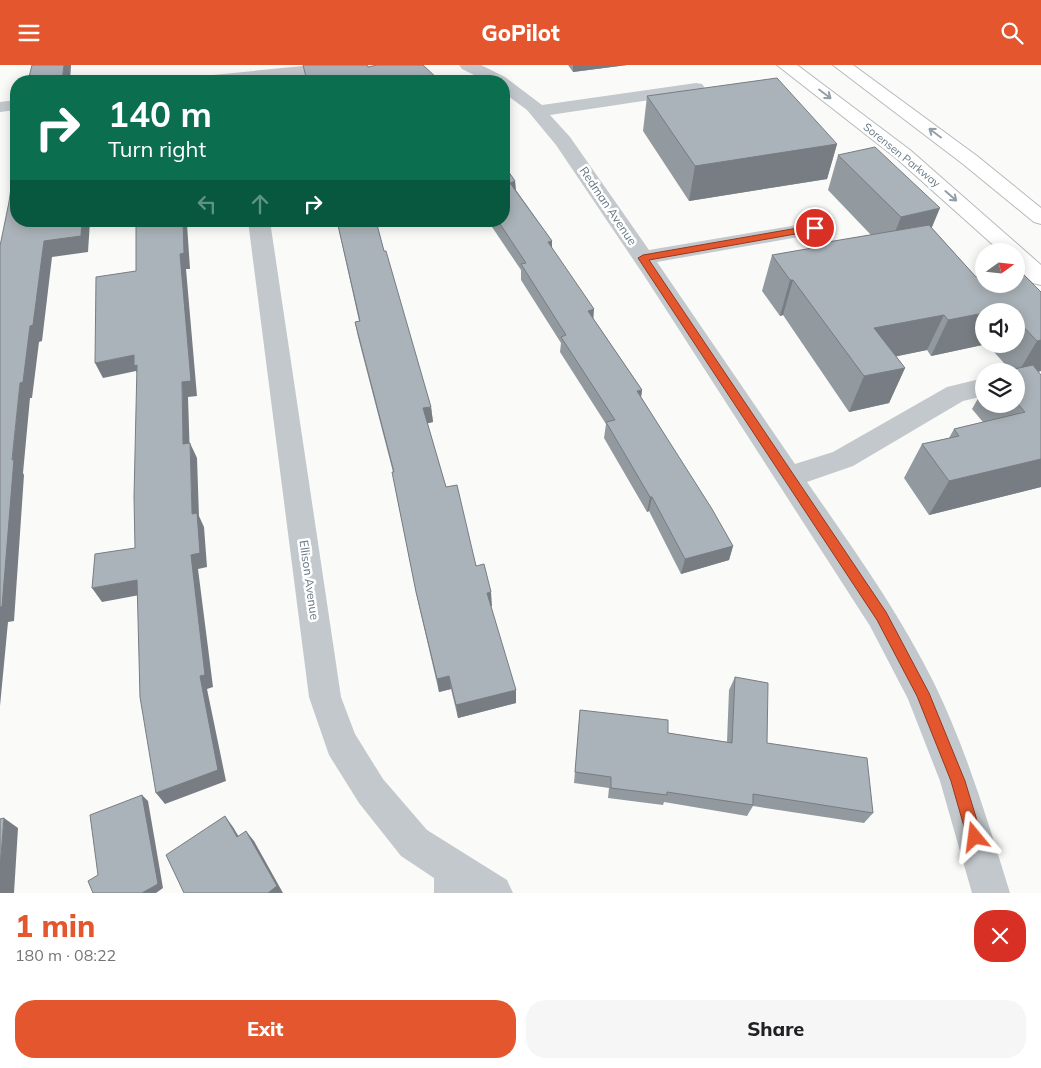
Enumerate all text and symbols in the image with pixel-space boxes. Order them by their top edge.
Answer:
icon: menu [15,19,43,47]
text: GoPilot [481,19,560,47]
icon: search [998,19,1026,47]
one-way arrow [818,89,832,99]
text: 140 m [108,92,212,136]
icon: right [25,95,90,160]
street label: Sorensen Parkway [861,120,943,190]
one-way arrow [928,128,941,139]
text: Turn right [108,135,206,163]
street label: Redman Avenue [577,164,640,248]
icon: left [193,190,221,218]
icon: ahead [246,190,274,218]
icon: right [299,190,327,218]
one-way arrow [945,190,958,202]
pin [794,207,836,249]
icon: arrive [801,214,829,242]
north arrow [975,243,1025,293]
map controls [975,243,1025,413]
button: sound [975,303,1025,353]
button: layers [975,363,1025,413]
street label: Ellison Avenue [296,539,323,621]
position arrow [948,810,1000,862]
text: 1 min [15,907,95,945]
button: close [974,910,1026,962]
text: 180 m · 08:22 [15,945,116,965]
button: Exit [15,1000,516,1058]
button: Share [526,1000,1026,1058]

